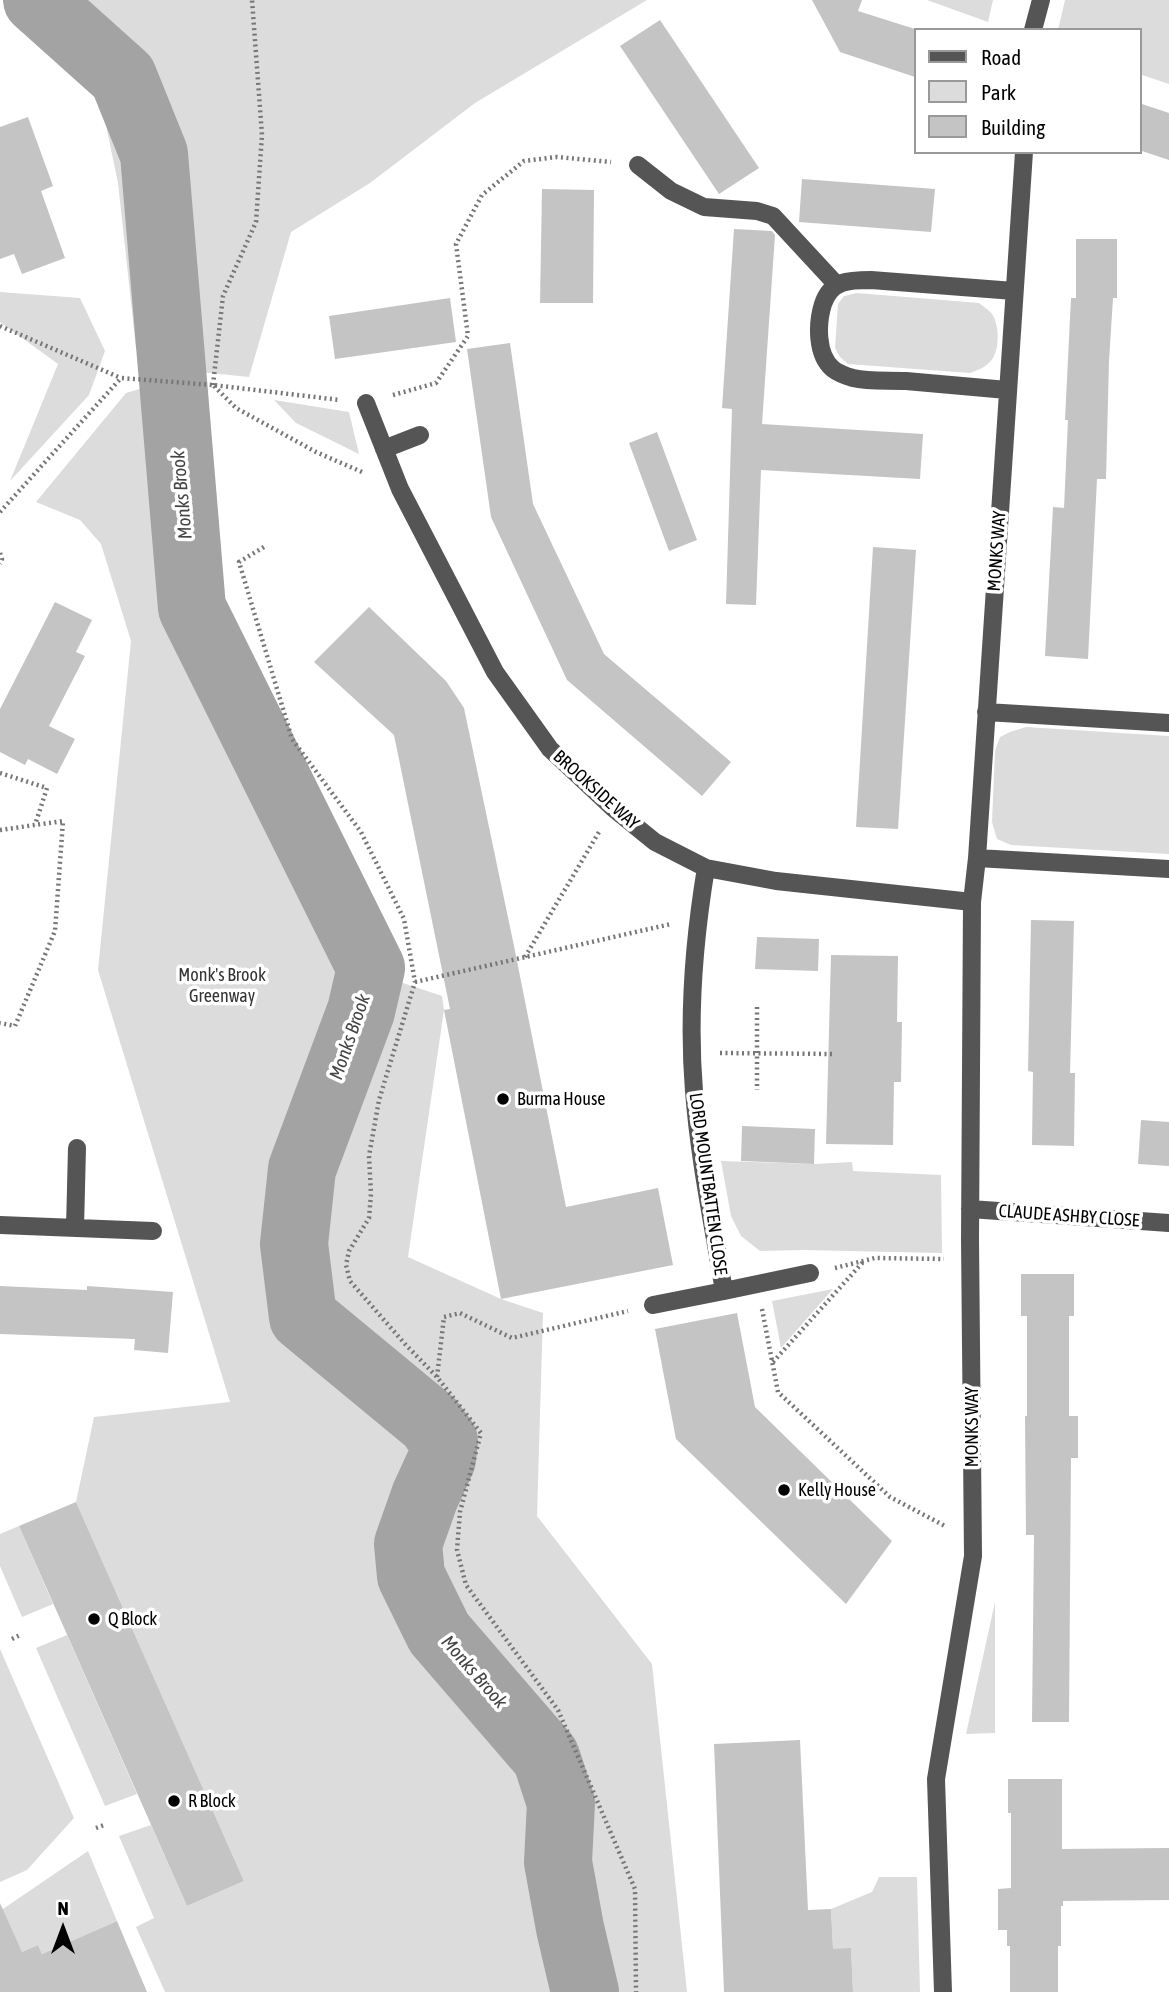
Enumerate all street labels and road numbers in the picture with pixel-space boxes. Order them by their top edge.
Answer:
street label: MONKS WAY [983,510,1011,592]
street label: BROOKSIDE WAY [549,746,643,834]
street label: LORD MOUNTBATTEN CLOSE [685,1091,731,1277]
street label: CLAUDE ASHBY CLOSE [998,1200,1140,1232]
street label: MONKS WAY [961,1387,983,1467]

